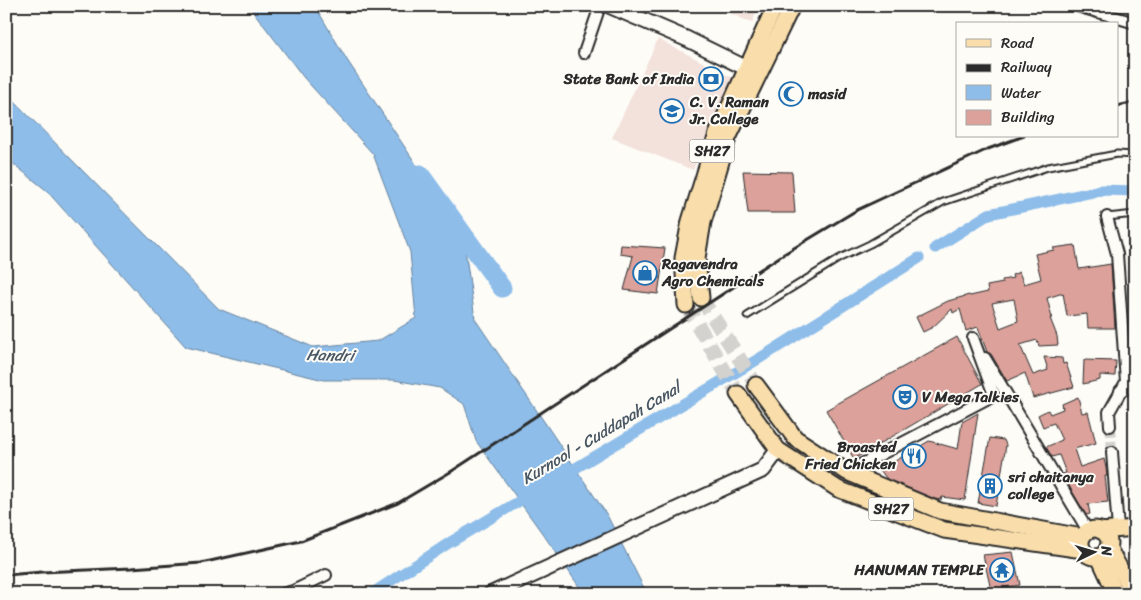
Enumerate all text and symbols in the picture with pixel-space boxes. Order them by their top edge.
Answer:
legend [956,22,1118,138]
text: Road [1001,30,1034,56]
text: Railway [1001,54,1052,80]
place label: State Bank of India [562,66,694,92]
bank icon: State Bank of India [698,66,724,92]
text: Water [1001,80,1041,106]
mosque icon: masid [778,81,804,107]
place label: masid [807,81,848,107]
place label: C. V. Raman Jr. College [689,89,770,132]
school or university icon: C. V. Raman Jr. College [659,98,685,124]
text: Building [1001,104,1055,130]
road number: SH27 [690,140,734,162]
place label: Ragavendra Agro Chemicals [661,251,765,294]
shop icon: Ragavendra Agro Chemicals [632,260,658,286]
water label: Handri [306,340,358,370]
water label: Kurnool - Cuddapah Canal [516,372,689,492]
theatre icon: V Mega Talkies [892,384,918,410]
place label: V Mega Talkies [922,384,1020,410]
place label: Broasted Fried Chicken [804,434,898,477]
restaurant icon: Broasted Fried Chicken [901,443,927,469]
place label: sri chaitanya college [1007,464,1094,507]
building icon: sri chaitanya college [977,473,1003,499]
road number: SH27 [868,498,914,520]
north arrow [1068,528,1118,578]
text: N [1093,544,1119,557]
place label: HANUMAN TEMPLE [853,557,986,583]
temple icon: HANUMAN TEMPLE [989,557,1015,583]

